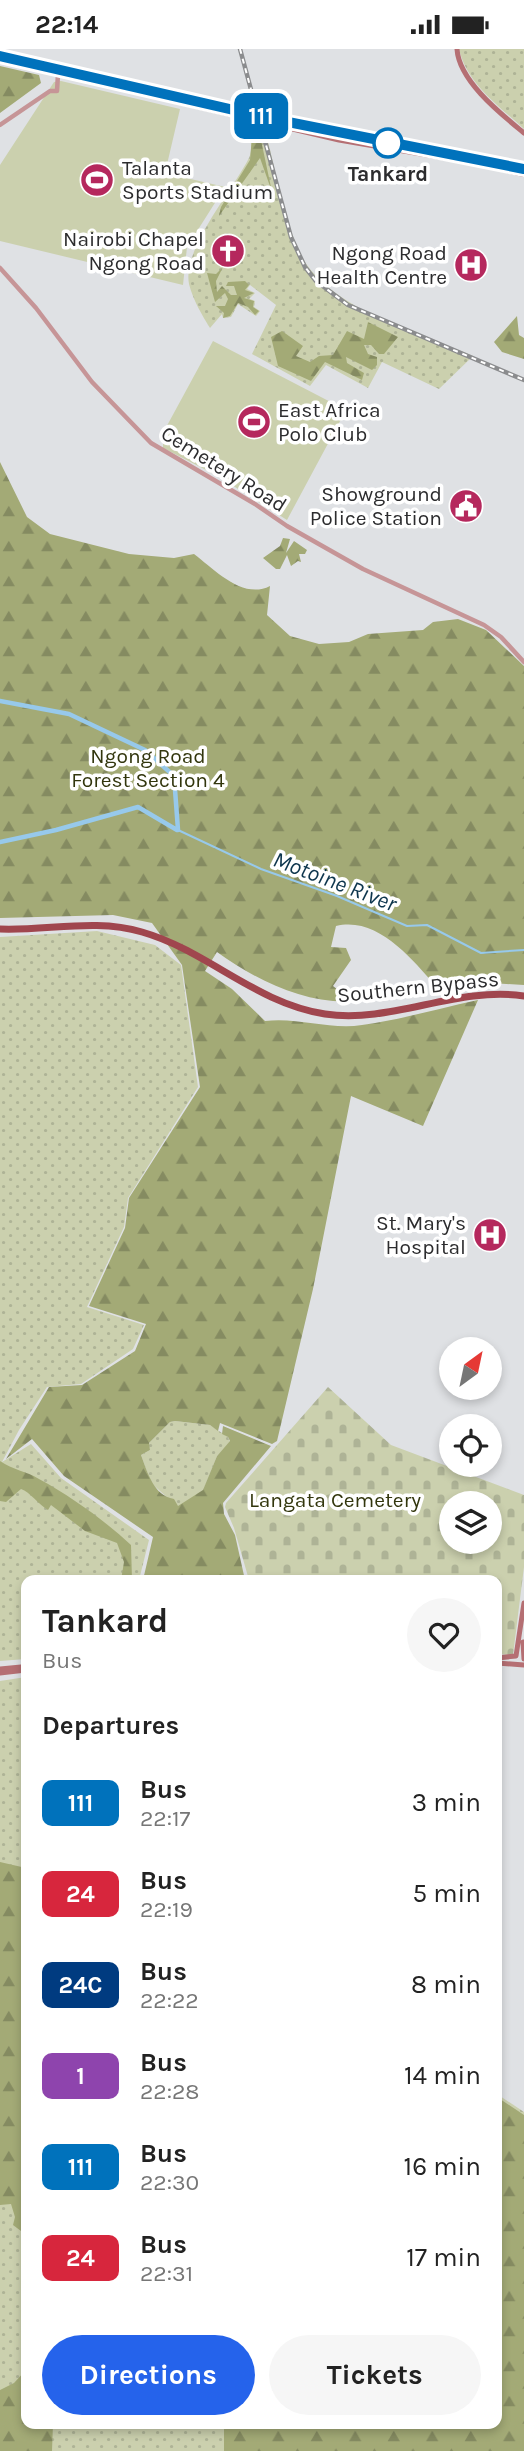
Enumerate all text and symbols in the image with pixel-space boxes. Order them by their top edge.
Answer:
text: 22:14 [35,9,98,40]
line badge: 111 [221,93,301,139]
text: 111 [248,102,274,130]
marker: Tankard [373,128,403,158]
place label: Talanta Sports Stadium [122,156,273,204]
sports icon: Talanta Sports Stadium [78,161,116,199]
place label: Tankard [348,162,428,186]
place label: Nairobi Chapel Ngong Road [63,227,204,275]
church icon: Nairobi Chapel Ngong Road [209,232,247,270]
place label: Ngong Road Health Centre [317,241,447,289]
hospital icon: Ngong Road Health Centre [452,246,490,284]
place label: East Africa Polo Club [278,398,381,446]
sports icon: East Africa Polo Club [235,403,273,441]
street label: Cemetery Road [157,421,291,517]
place label: Showground Police Station [310,482,442,530]
public building icon: Showground Police Station [447,487,485,525]
park label: Ngong Road Forest Section 4 [71,744,225,792]
water label: Motoine River [269,846,401,918]
street label: Southern Bypass [336,967,500,1007]
place label: St. Mary's Hospital [376,1211,466,1259]
hospital icon: St. Mary's Hospital [471,1216,509,1254]
north arrow [439,1337,502,1400]
map controls [439,1337,502,1554]
button: locate [439,1414,502,1477]
park label: Langata Cemetery [249,1488,421,1512]
button: layers [439,1491,502,1554]
button: heart [407,1598,481,1672]
text: Tankard [42,1602,168,1640]
text: Bus [42,1647,82,1674]
text: Departures [42,1710,179,1741]
text: Bus [140,1774,187,1805]
text: 3 min [412,1787,481,1818]
text: 111 [68,1789,93,1817]
text: 22:17 [140,1805,190,1832]
text: Bus [140,1865,187,1896]
text: 5 min [412,1878,481,1909]
text: 24 [66,1880,95,1908]
text: 22:19 [140,1896,193,1923]
text: Bus [140,1956,187,1987]
text: 8 min [411,1969,481,2000]
text: 24C [58,1971,103,1999]
text: 22:22 [140,1987,199,2014]
text: Bus [140,2047,187,2078]
text: 14 min [404,2060,481,2091]
text: 1 [76,2062,85,2090]
text: 22:28 [140,2078,199,2105]
text: Bus [140,2138,187,2169]
text: 16 min [404,2151,481,2182]
text: 111 [68,2153,93,2181]
text: 22:30 [140,2169,199,2196]
text: Bus [140,2229,187,2260]
text: 17 min [406,2242,481,2273]
text: 24 [66,2244,95,2272]
text: 22:31 [140,2260,193,2287]
button: Directions [42,2335,255,2415]
button: Tickets [269,2335,481,2415]

